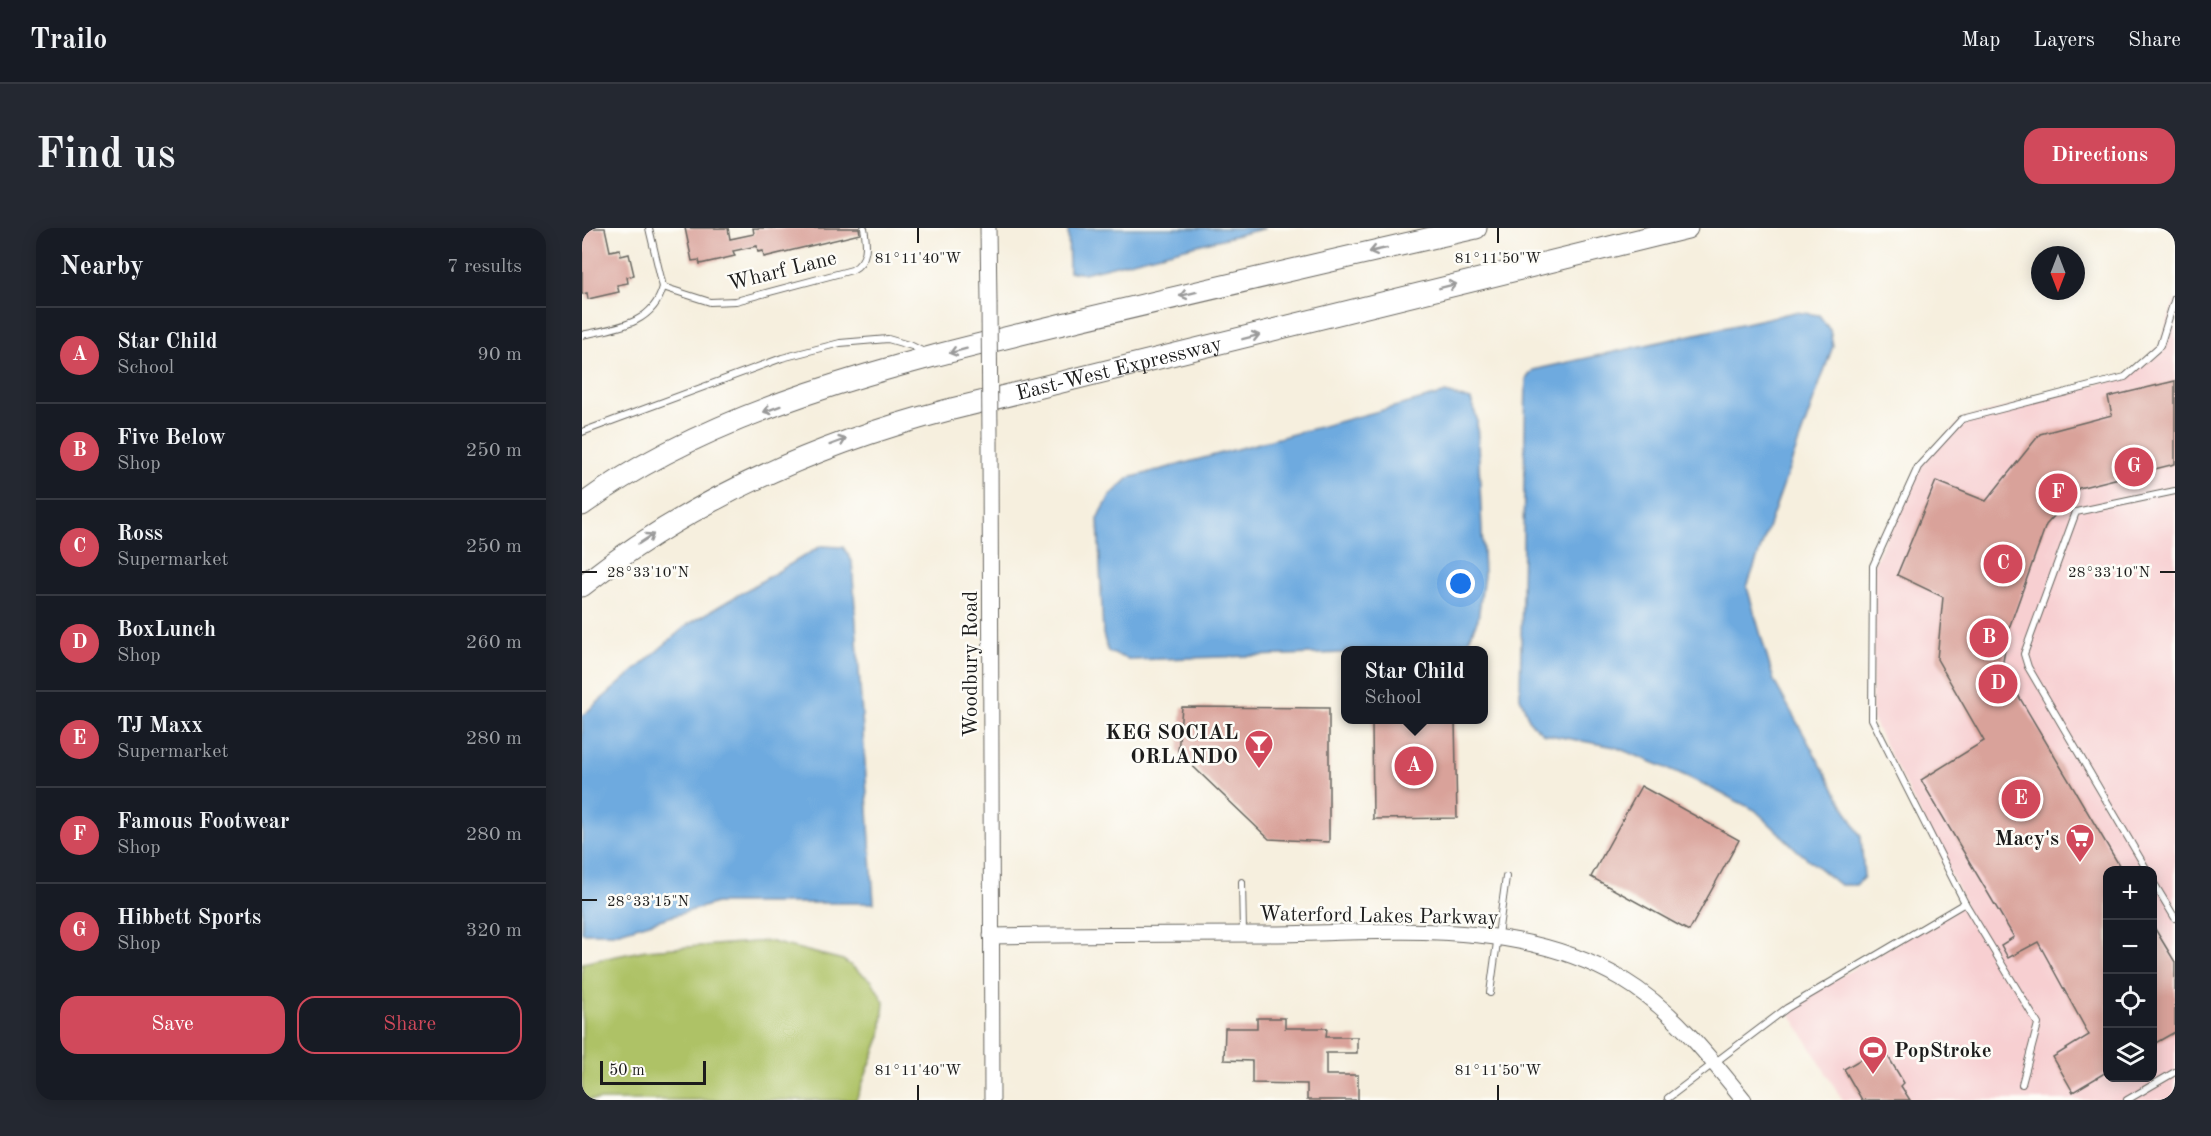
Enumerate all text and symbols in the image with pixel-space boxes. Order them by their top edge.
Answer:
text: Trailo [30,27,107,55]
text: Map [1961,30,2000,51]
text: Layers [2033,30,2095,51]
text: Share [2128,30,2181,51]
button: Directions [2024,128,2175,184]
text: Find us [36,135,175,177]
one-way arrow [1369,245,1388,256]
north arrow [2031,246,2085,300]
street label: Wharf Lane [726,248,839,295]
text: 81°11'40"W [875,252,961,267]
text: 81°11'50"W [1455,252,1541,267]
text: Nearby [60,254,144,280]
text: 7 results [447,257,522,277]
one-way arrow [1438,279,1457,291]
one-way arrow [1179,289,1198,300]
one-way arrow [1241,330,1260,342]
text: Star Child [117,331,218,353]
street label: East-West Expressway [1014,334,1224,405]
text: A [72,345,87,365]
text: 90 m [477,345,522,365]
one-way arrow [949,345,968,357]
text: School [117,358,174,378]
one-way arrow [763,404,782,415]
text: Five Below [117,427,226,449]
one-way arrow [829,436,847,447]
text: B [72,441,87,461]
text: 250 m [466,441,522,461]
pin: G [2114,444,2154,490]
text: Shop [117,454,161,474]
pin: F [2038,470,2078,516]
text: Ross [117,523,163,545]
one-way arrow [637,533,654,545]
text: C [73,537,86,557]
text: 250 m [466,537,522,557]
pin: C [1984,542,2022,586]
text: Supermarket [117,550,228,570]
text: 28°33'10"N [607,566,689,581]
text: 28°33'10"N [2068,566,2150,581]
your location [1446,569,1475,598]
street label: Woodbury Road [961,591,982,737]
pin: B [1970,616,2008,660]
text: BoxLunch [117,619,216,641]
text: D [72,633,87,653]
text: 260 m [466,633,522,653]
text: Shop [117,646,161,666]
popup [1341,646,1488,724]
text: Star Child [1364,661,1465,683]
pin: D [1978,662,2018,706]
text: School [1364,688,1422,708]
text: TJ Maxx [117,715,203,737]
place label: KEG SOCIAL ORLANDO [1105,723,1238,768]
bar icon: KEG SOCIAL ORLANDO [1243,728,1275,770]
text: E [73,729,86,749]
text: 280 m [466,729,522,749]
text: Supermarket [117,742,228,762]
pin: A [1394,744,1434,788]
pin: E [2002,776,2040,822]
text: Famous Footwear [117,811,290,833]
supermarket icon: Macy's [2064,822,2096,864]
text: F [73,825,86,845]
text: 280 m [466,825,522,845]
place label: Macy's [1995,829,2059,850]
text: Shop [117,838,161,858]
map controls [2103,866,2157,1082]
button: + [2103,866,2157,920]
text: 28°33'15"N [607,895,689,910]
street label: Waterford Lakes Parkway [1259,904,1499,929]
text: Hibbett Sports [117,907,261,929]
button: − [2103,920,2157,974]
text: G [72,921,87,941]
text: 320 m [466,921,522,941]
text: Shop [117,934,161,954]
button: locate [2103,974,2157,1028]
button: Save [60,996,285,1054]
button: Share [297,996,522,1054]
button: layers [2103,1028,2157,1082]
sports icon: PopStroke [1857,1034,1889,1076]
place label: PopStroke [1894,1041,1992,1062]
scale bar [600,1058,706,1086]
text: 50 m [609,1063,645,1079]
text: 81°11'40"W [875,1064,961,1079]
text: 81°11'50"W [1455,1064,1541,1079]

